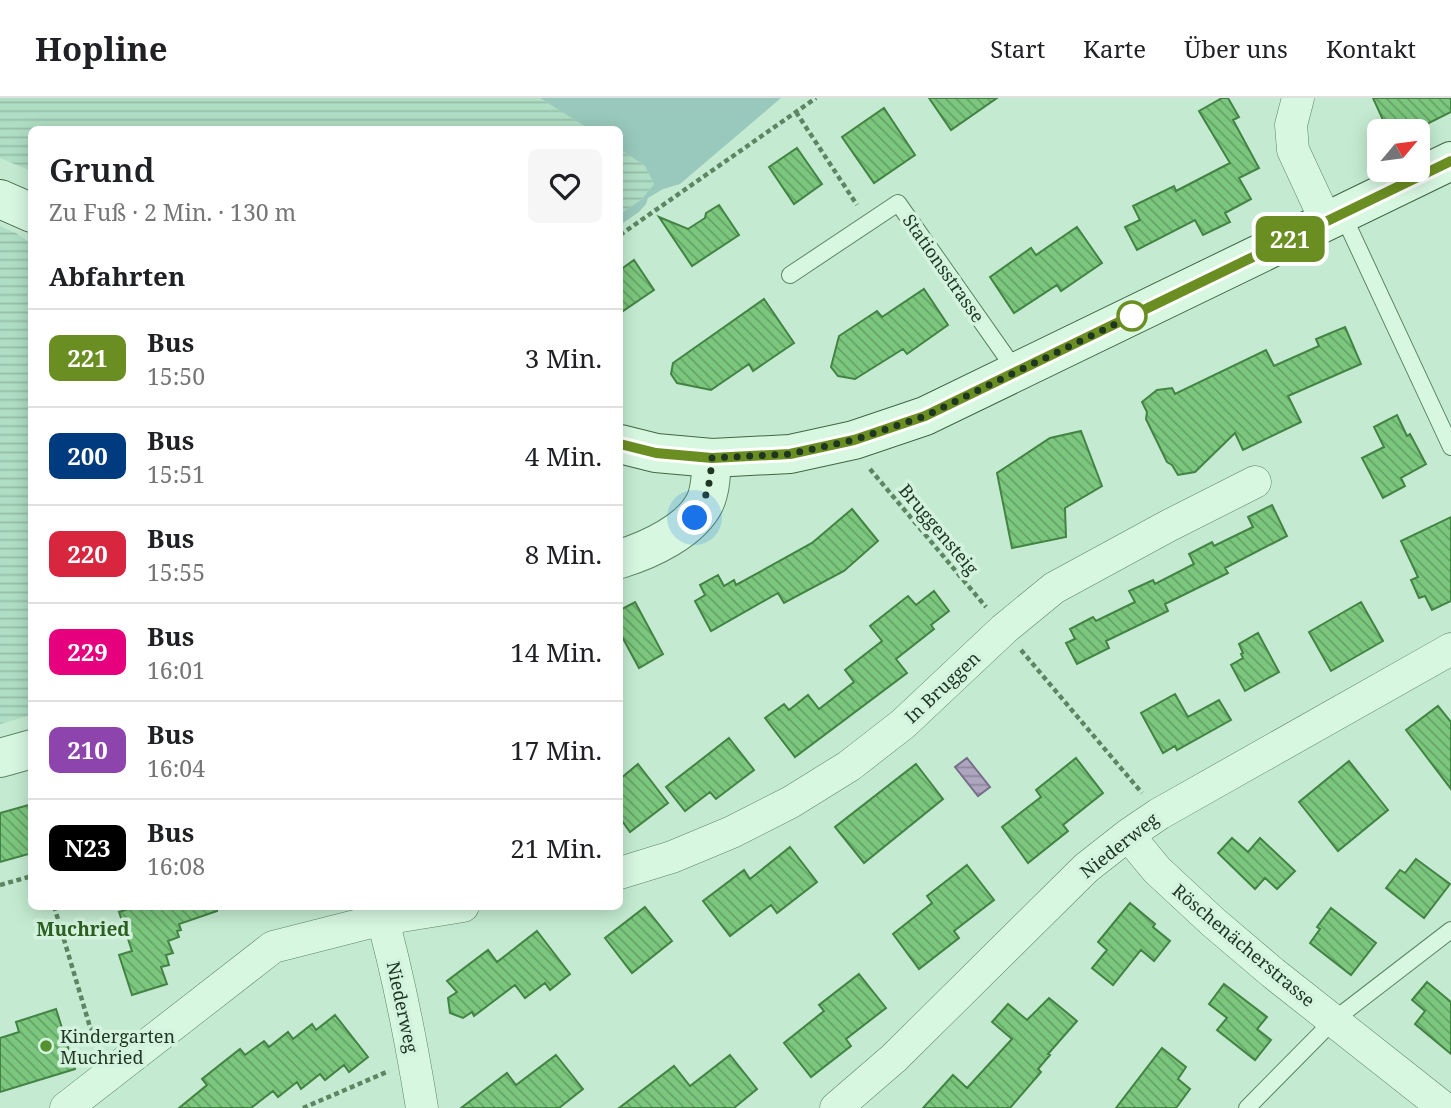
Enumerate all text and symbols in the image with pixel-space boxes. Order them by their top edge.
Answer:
text: Hopline [35,26,168,71]
text: Start [990,32,1045,65]
text: Karte [1083,32,1146,65]
text: Über uns [1184,32,1288,65]
text: Kontakt [1326,32,1416,65]
north arrow [1367,119,1430,182]
map controls [1367,119,1430,182]
text: Grund [49,147,155,192]
button: heart [528,149,602,223]
text: Zu Fuß · 2 Min. · 130 m [49,196,296,228]
street label: Stationsstrasse [898,209,990,327]
line badge: 221 [1250,216,1330,262]
text: 221 [1270,222,1310,255]
text: Abfahrten [49,258,185,294]
unlabelled marker [1117,301,1147,331]
text: Bus [147,324,194,360]
text: 3 Min. [525,340,602,376]
text: 221 [67,341,108,374]
text: 15:50 [147,360,205,392]
text: Bus [147,422,194,458]
text: 4 Min. [525,438,602,474]
text: 200 [67,439,108,472]
text: 15:51 [147,458,205,490]
street label: Bruggensteig [894,478,984,580]
your location [677,500,712,535]
text: Bus [147,520,194,556]
text: 8 Min. [525,536,602,572]
text: 220 [67,537,108,570]
text: 15:55 [147,556,205,588]
text: Bus [147,618,194,654]
text: 14 Min. [510,634,602,670]
text: 229 [67,635,108,668]
street label: In Bruggen [899,646,985,728]
text: 16:01 [147,654,205,686]
text: Bus [147,716,194,752]
text: 17 Min. [510,732,602,768]
text: 210 [67,733,108,766]
text: 16:04 [147,752,205,784]
street label: Niederweg [1075,807,1163,883]
text: Bus [147,814,194,850]
text: 21 Min. [510,830,602,866]
text: N23 [64,831,111,864]
text: 16:08 [147,850,205,882]
street label: Röschenächerstrasse [1168,878,1320,1012]
district label: Muchried [36,916,130,942]
street label: Niederweg [382,959,424,1055]
place label: Kindergarten Muchried [60,1024,175,1069]
marker: Kindergarten Muchried [38,1038,54,1054]

